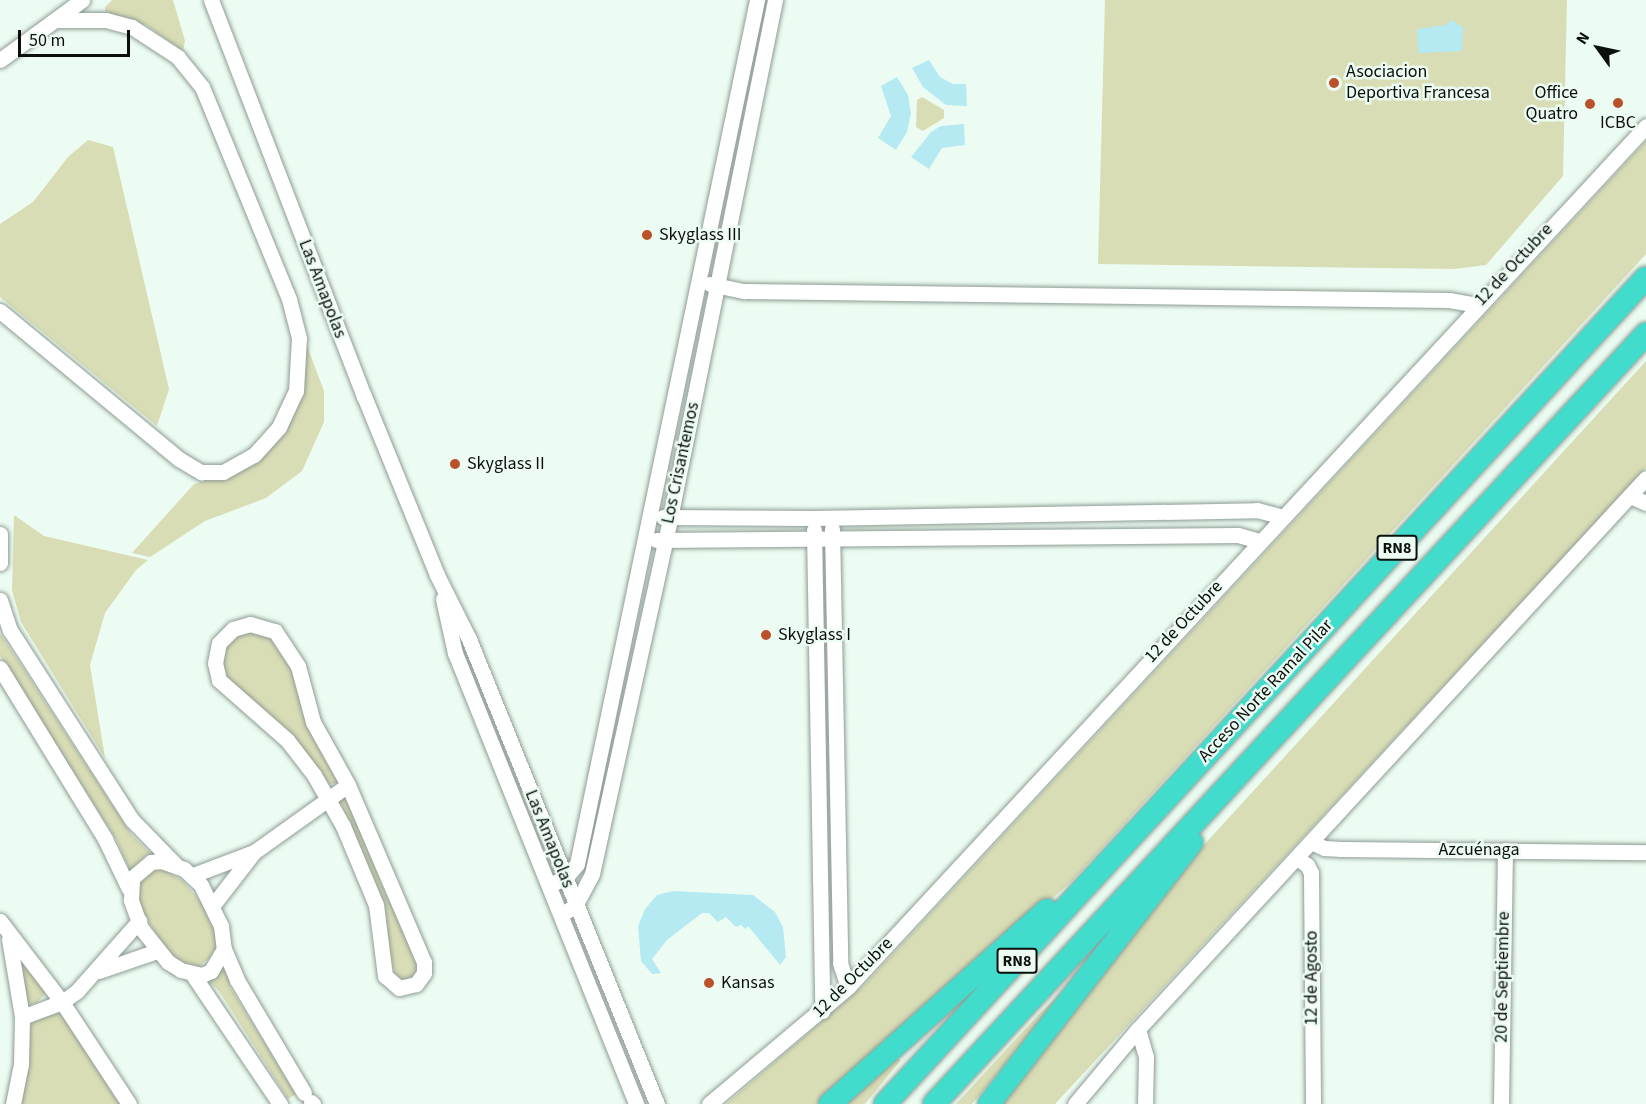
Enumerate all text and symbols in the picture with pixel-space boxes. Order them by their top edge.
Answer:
scale bar [21,18,134,56]
north arrow [1568,18,1628,78]
text: 50 m [29,28,65,53]
text: N [1571,28,1595,49]
place label: Asociacion Deportiva Francesa [1346,62,1490,104]
marker: Asociacion Deportiva Francesa [1327,76,1341,90]
place label: Office Quatro [1526,83,1578,125]
marker: ICBC [1611,96,1625,110]
marker: Office Quatro [1583,97,1597,111]
place label: ICBC [1600,112,1636,134]
street label: 12 de Octubre [1470,219,1558,311]
place label: Skyglass III [659,224,742,246]
marker: Skyglass III [640,228,654,242]
street label: Las Amapolas [293,237,351,341]
street label: Los Crisantemos [658,400,704,526]
place label: Skyglass II [467,453,545,475]
marker: Skyglass II [448,457,462,471]
road number: RN8 [1376,535,1418,561]
street label: 12 de Octubre [1140,576,1228,668]
street label: Acceso Norte Ramal Pilar [1194,615,1338,767]
place label: Skyglass I [778,624,851,646]
marker: Skyglass I [759,628,773,642]
street label: Las Amapolas [520,787,578,891]
street label: Azcuénaga [1439,839,1519,861]
street label: 20 de Septiembre [1491,911,1515,1043]
street label: 12 de Agosto [1301,930,1323,1026]
street label: 12 de Octubre [808,933,898,1023]
road number: RN8 [996,948,1038,974]
place label: Kansas [721,972,774,994]
marker: Kansas [702,976,716,990]

